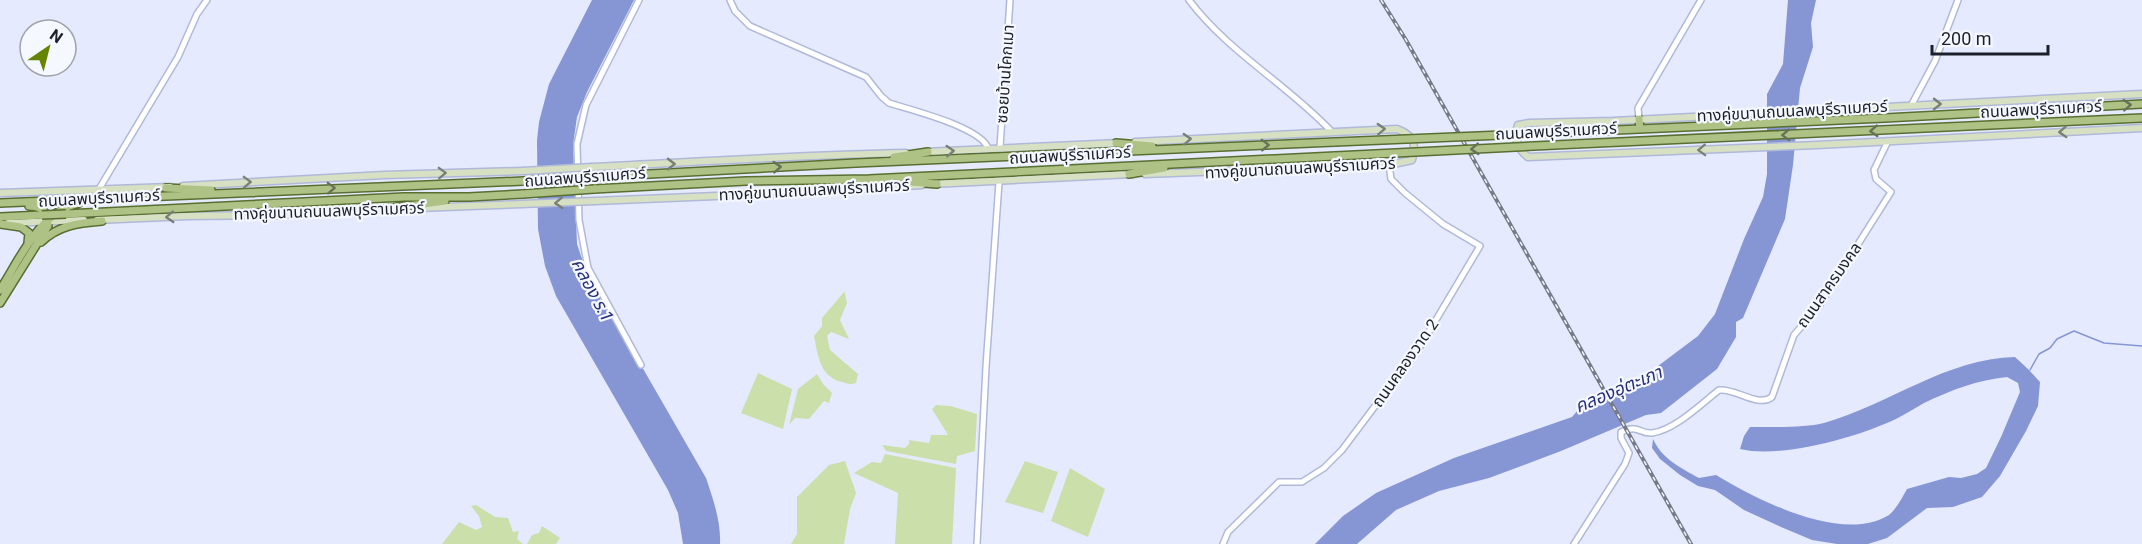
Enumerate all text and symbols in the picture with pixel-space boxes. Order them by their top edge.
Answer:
north arrow [18,18,78,78]
scale bar [1932,18,2048,56]
street label: ซอยบ้านโคกเมา [992,24,1018,124]
text: N [46,25,66,47]
text: 200 m [1941,28,1992,49]
street label: ทางคู่ขนานถนนลพบุรีราเมศวร์ [1696,96,1889,125]
street label: ถนนลพบุรีราเมศวร์ [1980,96,2103,122]
one-way arrow [1933,98,1942,110]
one-way arrow [2122,99,2131,112]
street label: ถนนลพบุรีราเมศวร์ [1495,118,1618,144]
one-way arrow [1377,123,1386,136]
one-way arrow [1869,124,1878,137]
one-way arrow [2058,126,2067,139]
one-way arrow [1782,128,1791,141]
one-way arrow [1182,133,1191,146]
one-way arrow [1261,139,1270,151]
street label: ถนนลพบุรีราเมศวร์ [1009,142,1132,168]
one-way arrow [1471,142,1480,155]
one-way arrow [945,144,954,157]
one-way arrow [1697,144,1706,157]
street label: ทางคู่ขนานถนนลพบุรีราเมศวร์ [1204,153,1397,182]
one-way arrow [667,157,676,170]
one-way arrow [772,160,781,173]
street label: ถนนลพบุรีราเมศวร์ [524,163,647,191]
one-way arrow [437,167,446,180]
street label: ทางคู่ขนานถนนลพบุรีราเมศวร์ [718,175,911,204]
one-way arrow [243,176,252,189]
one-way arrow [327,182,336,195]
street label: ถนนลพบุรีราเมศวร์ [38,185,161,211]
one-way arrow [554,196,563,209]
street label: ทางคู่ขนานถนนลพบุรีราเมศวร์ [233,198,426,224]
one-way arrow [166,210,175,223]
street label: ถนนสาครมงคล [1793,239,1865,331]
water label: คลอง ร.1 [568,255,618,325]
street label: ถนนคลองวาด 2 [1368,315,1442,411]
water label: คลองอุ่ตะเภา [1571,361,1666,418]

